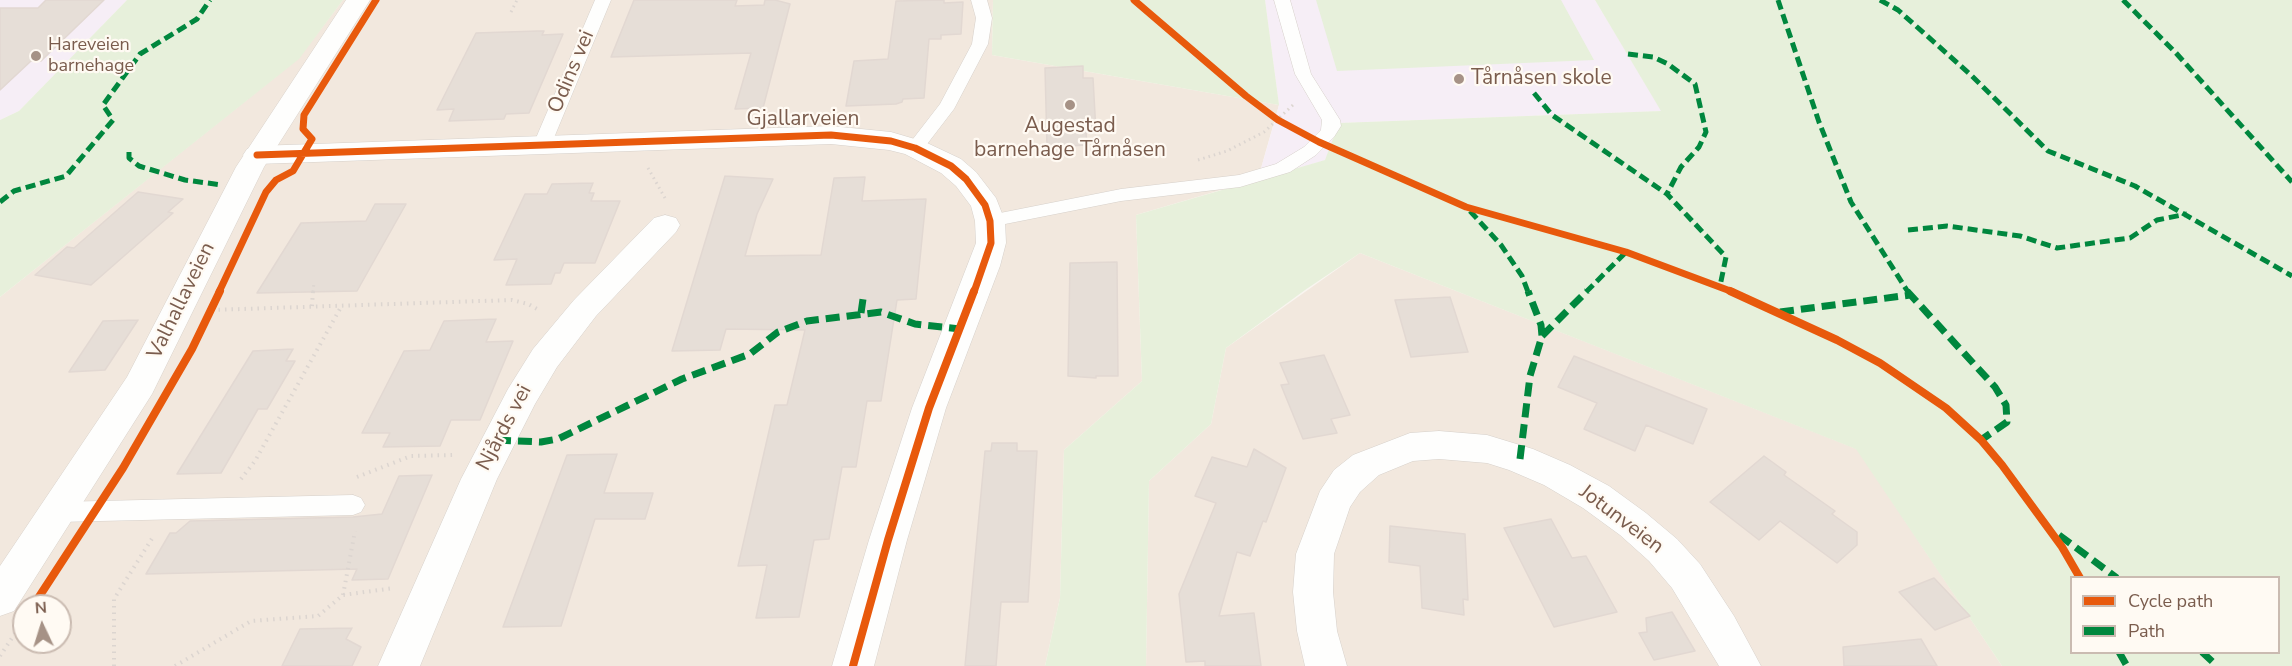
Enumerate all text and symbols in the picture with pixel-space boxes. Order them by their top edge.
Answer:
street label: Odins vei [543,27,601,117]
place label: Hareveien barnehage [48,35,134,78]
marker: Hareveien barnehage [29,49,43,63]
place label: Tårnåsen skole [1471,66,1612,92]
marker: Tårnåsen skole [1452,72,1466,86]
marker: Augestad barnehage Tårnåsen [1063,98,1077,112]
street label: Gjallarveien [747,107,859,133]
place label: Augestad barnehage Tårnåsen [974,114,1166,164]
street label: Valhallaveien [143,238,221,364]
street label: Njårds vei [472,381,538,475]
street label: Jotunveien [1574,480,1668,560]
legend [2070,576,2280,654]
text: Cycle path [2128,589,2213,613]
north arrow [12,594,72,654]
text: N [34,597,48,619]
text: Path [2128,619,2165,643]

